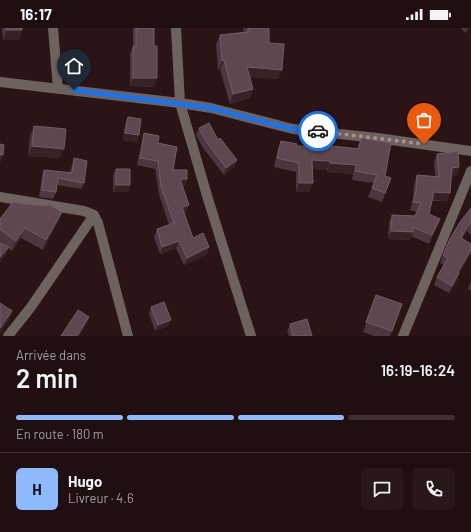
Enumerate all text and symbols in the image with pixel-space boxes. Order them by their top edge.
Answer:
text: 16:17 [20,5,52,23]
pin [57,49,91,90]
icon: home [63,55,85,77]
pin [407,103,441,144]
icon: bag [413,109,435,131]
courier [298,111,338,151]
icon: car [307,120,329,142]
text: Arrivée dans [16,347,86,363]
text: 16:19–16:24 [381,361,455,379]
text: 2 min [16,362,78,393]
text: En route · 180 m [16,426,104,442]
button: chat [361,468,403,510]
button: phone [413,468,455,510]
text: Hugo [68,472,102,490]
text: H [32,480,42,498]
text: Livreur · 4.6 [68,490,134,506]

